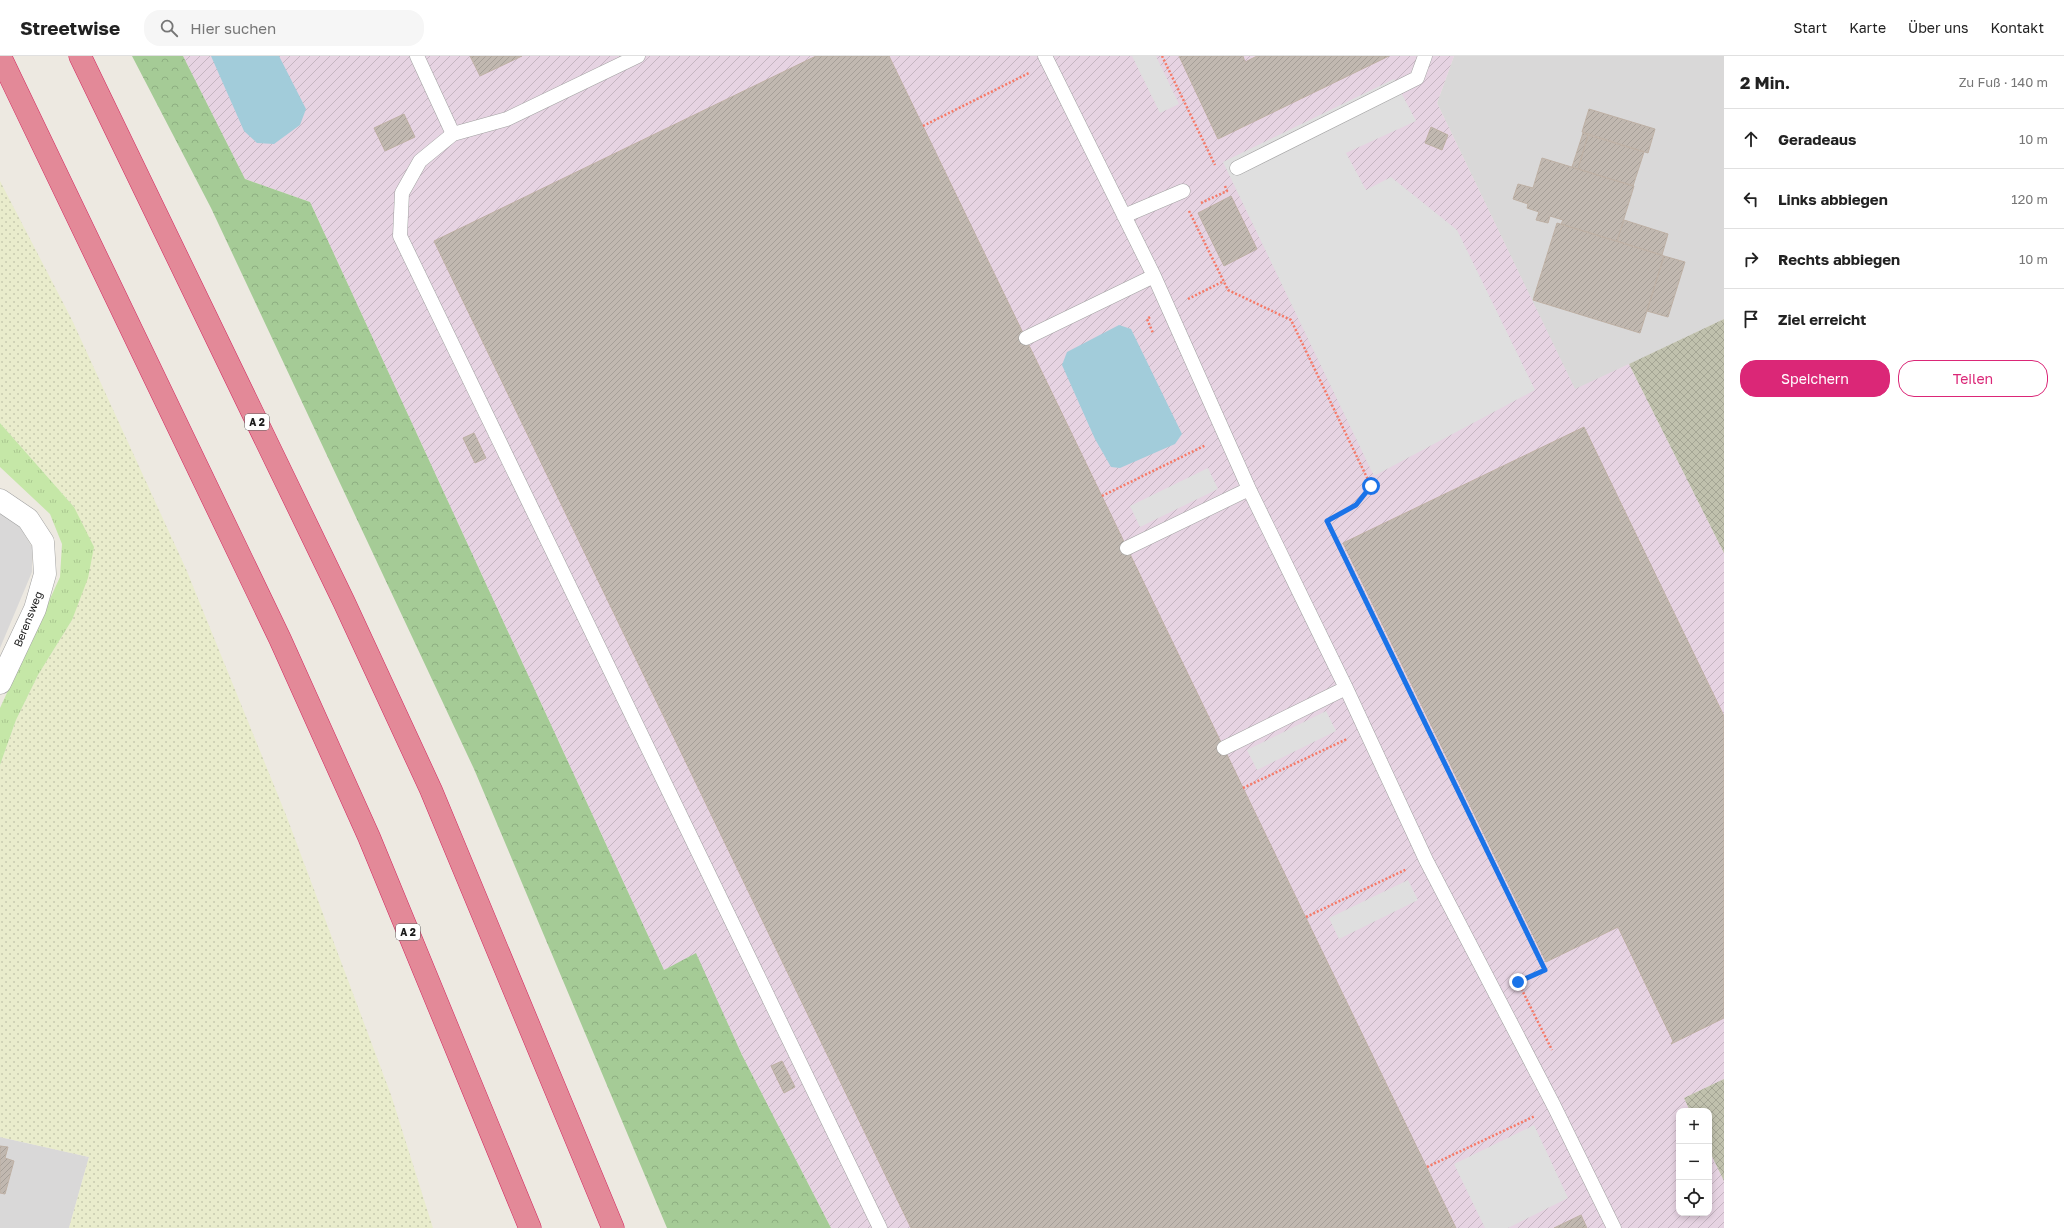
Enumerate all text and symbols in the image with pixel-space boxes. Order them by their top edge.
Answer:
search box [144,10,424,46]
text: Streetwise [20,16,120,39]
icon: search [158,17,180,39]
text: Hier suchen [190,19,276,37]
text: Start [1794,19,1827,36]
text: Karte [1849,19,1886,36]
text: Über uns [1908,19,1968,36]
text: Kontakt [1990,19,2044,36]
text: 2 Min. [1740,72,1790,93]
text: Zu Fuß · 140 m [1959,74,2048,90]
icon: ahead [1740,128,1762,150]
text: Geradeaus [1778,130,1856,148]
text: 10 m [2019,131,2048,147]
icon: left [1740,188,1762,210]
text: Links abbiegen [1778,190,1888,208]
text: 120 m [2011,191,2048,207]
icon: right [1740,248,1762,270]
text: Rechts abbiegen [1778,250,1900,268]
text: 10 m [2019,251,2048,267]
icon: arrive [1740,308,1762,330]
text: Ziel erreicht [1778,310,1866,328]
button: Speichern [1740,360,1890,397]
button: Teilen [1898,360,2048,397]
road number: A 2 [245,414,269,430]
route start [1362,477,1380,495]
street label: Berensweg [10,589,45,649]
road number: A 2 [396,924,420,940]
route end [1509,973,1527,991]
map controls [1676,1108,1712,1216]
button: + [1676,1108,1712,1144]
button: − [1676,1144,1712,1180]
button: locate [1676,1180,1712,1216]

